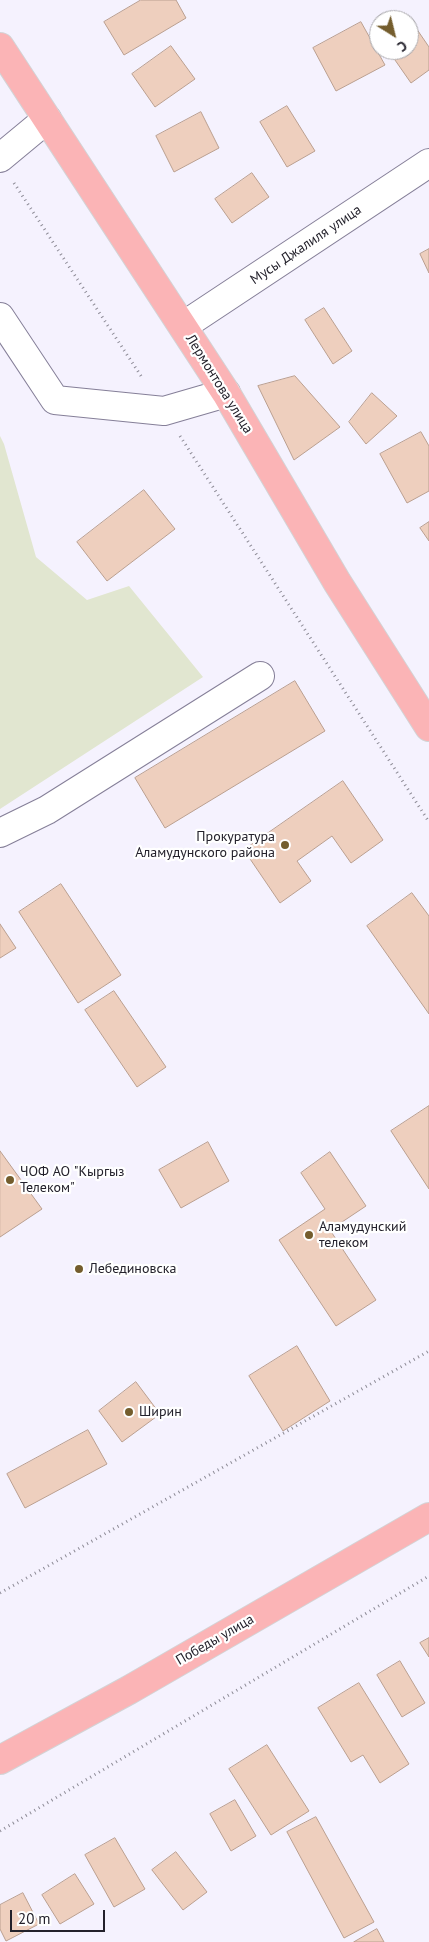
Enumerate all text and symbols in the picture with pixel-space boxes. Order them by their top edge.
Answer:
north arrow [369,10,419,60]
text: С [394,37,411,56]
street label: Мусы Джалиля улица [247,202,365,288]
street label: Лермонтова улица [182,331,256,437]
place label: Прокуратура Аламудунского района [135,829,275,862]
marker: Прокуратура Аламудунского района [279,839,291,851]
place label: ЧОФ АО "Кыргыз Телеком" [20,1164,124,1196]
marker: ЧОФ АО "Кыргыз Телеком" [4,1174,16,1186]
place label: Аламудунский телеком [319,1219,406,1252]
marker: Аламудунский телеком [303,1229,315,1241]
place label: Лебединовска [89,1261,176,1277]
marker: Лебединовска [73,1263,85,1275]
place label: Ширин [139,1404,182,1420]
marker: Ширин [123,1406,135,1418]
street label: Победы улица [173,1611,257,1669]
scale bar [12,1900,108,1932]
text: 20 m [18,1909,51,1928]

